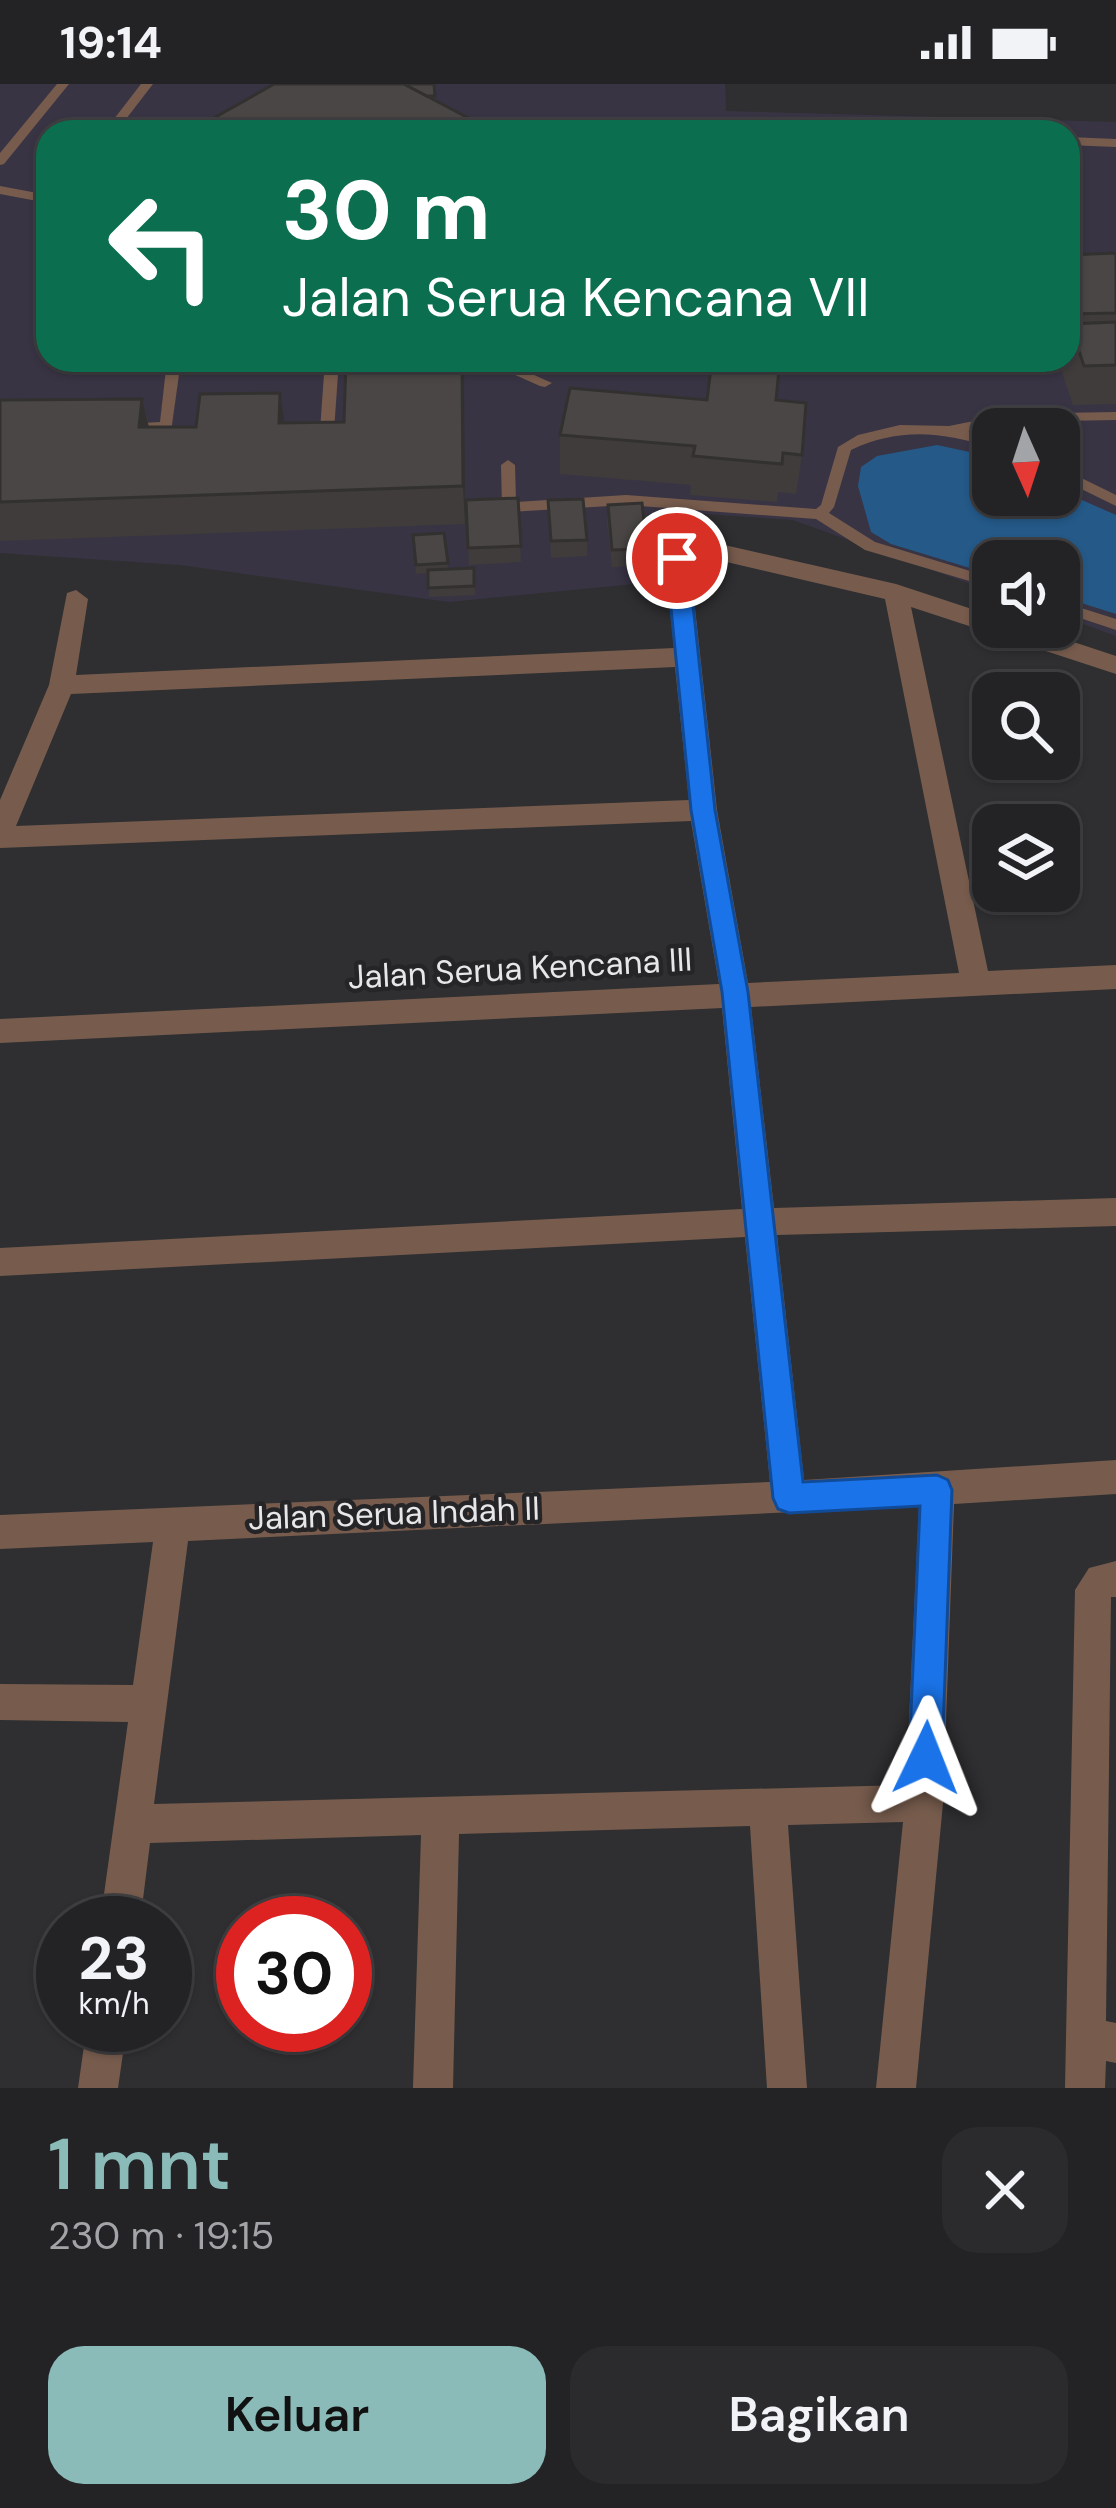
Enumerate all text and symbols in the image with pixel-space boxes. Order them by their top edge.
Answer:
text: 19:14 [60,13,162,72]
text: 30 m [282,156,491,265]
icon: left [84,168,240,324]
text: Jalan Serua Kencana VII [282,262,870,333]
north arrow [972,408,1080,516]
map controls [972,408,1080,912]
pin [626,507,728,609]
icon: arrive [644,525,710,591]
button: sound [972,540,1080,648]
button: search [972,672,1080,780]
button: layers [972,804,1080,912]
street label: Jalan Serua Kencana III [347,938,693,998]
street label: Jalan Serua Indah II [247,1486,541,1540]
position arrow [863,1695,989,1821]
speed limit sign: 30 [216,1896,372,2052]
text: 23 [79,1919,149,1998]
text: km/h [79,1984,149,2023]
text: 1 mnt [48,2118,231,2211]
button: close [942,2127,1068,2253]
text: 230 m · 19:15 [48,2210,274,2261]
button: Keluar [48,2346,546,2484]
button: Bagikan [570,2346,1068,2484]

